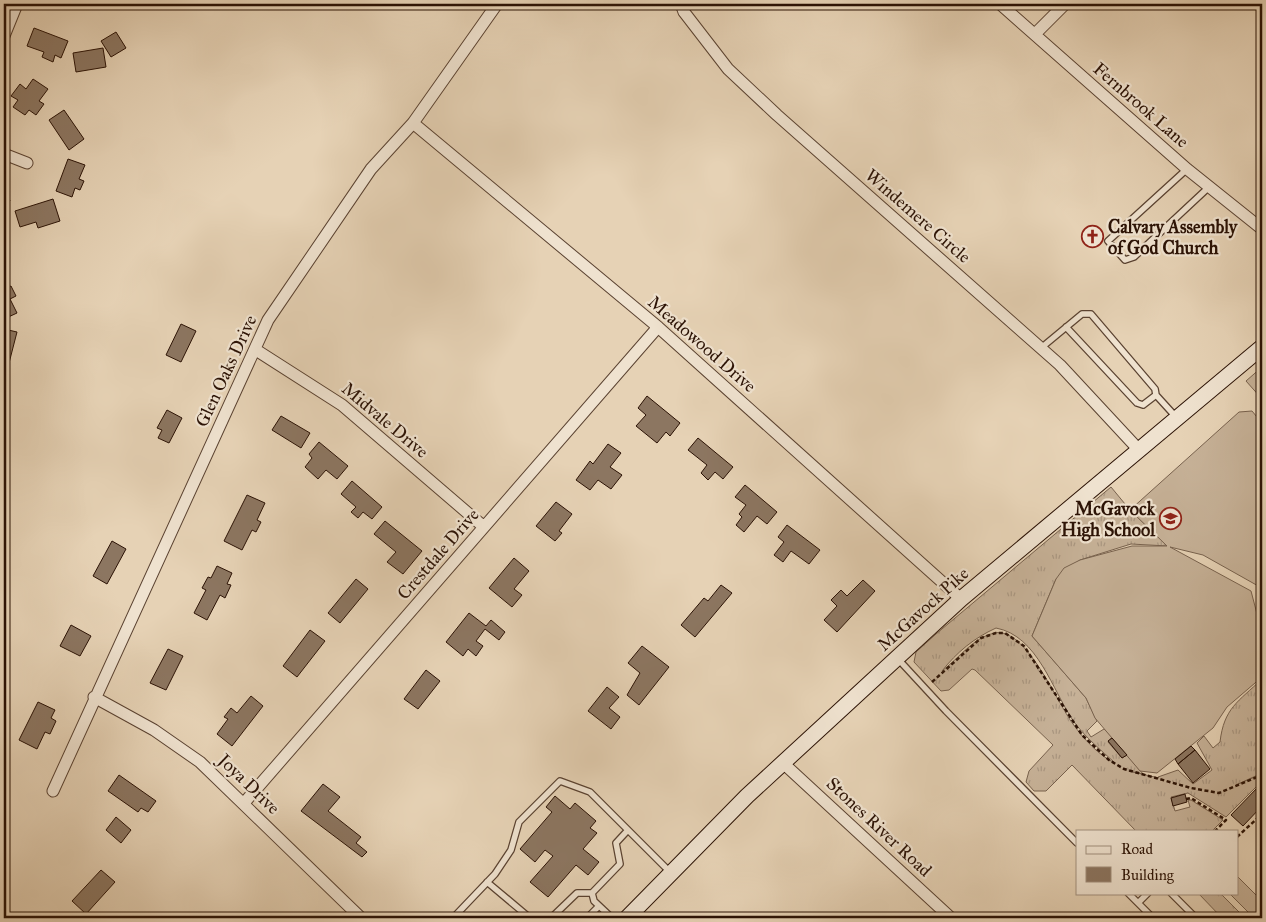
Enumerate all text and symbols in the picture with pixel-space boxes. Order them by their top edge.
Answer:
street label: Fernbrook Lane [1089,58,1193,152]
street label: Windemere Circle [861,164,975,268]
place label: Calvary Assembly of God Church [1108,216,1239,259]
church icon: Calvary Assembly of God Church [1080,225,1104,249]
street label: Meadowood Drive [643,291,761,397]
street label: Glen Oaks Drive [190,312,262,430]
street label: Midvale Drive [337,377,433,463]
place label: McGavock High School [1061,498,1156,542]
street label: Crestdale Drive [392,504,484,604]
school or university icon: McGavock High School [1159,507,1183,531]
street label: McGavock Pike [873,562,973,656]
street label: Joya Drive [211,748,284,820]
street label: Stones River Road [822,773,936,881]
legend [1076,830,1238,894]
text: Road [1121,840,1153,858]
text: Building [1121,866,1175,884]

